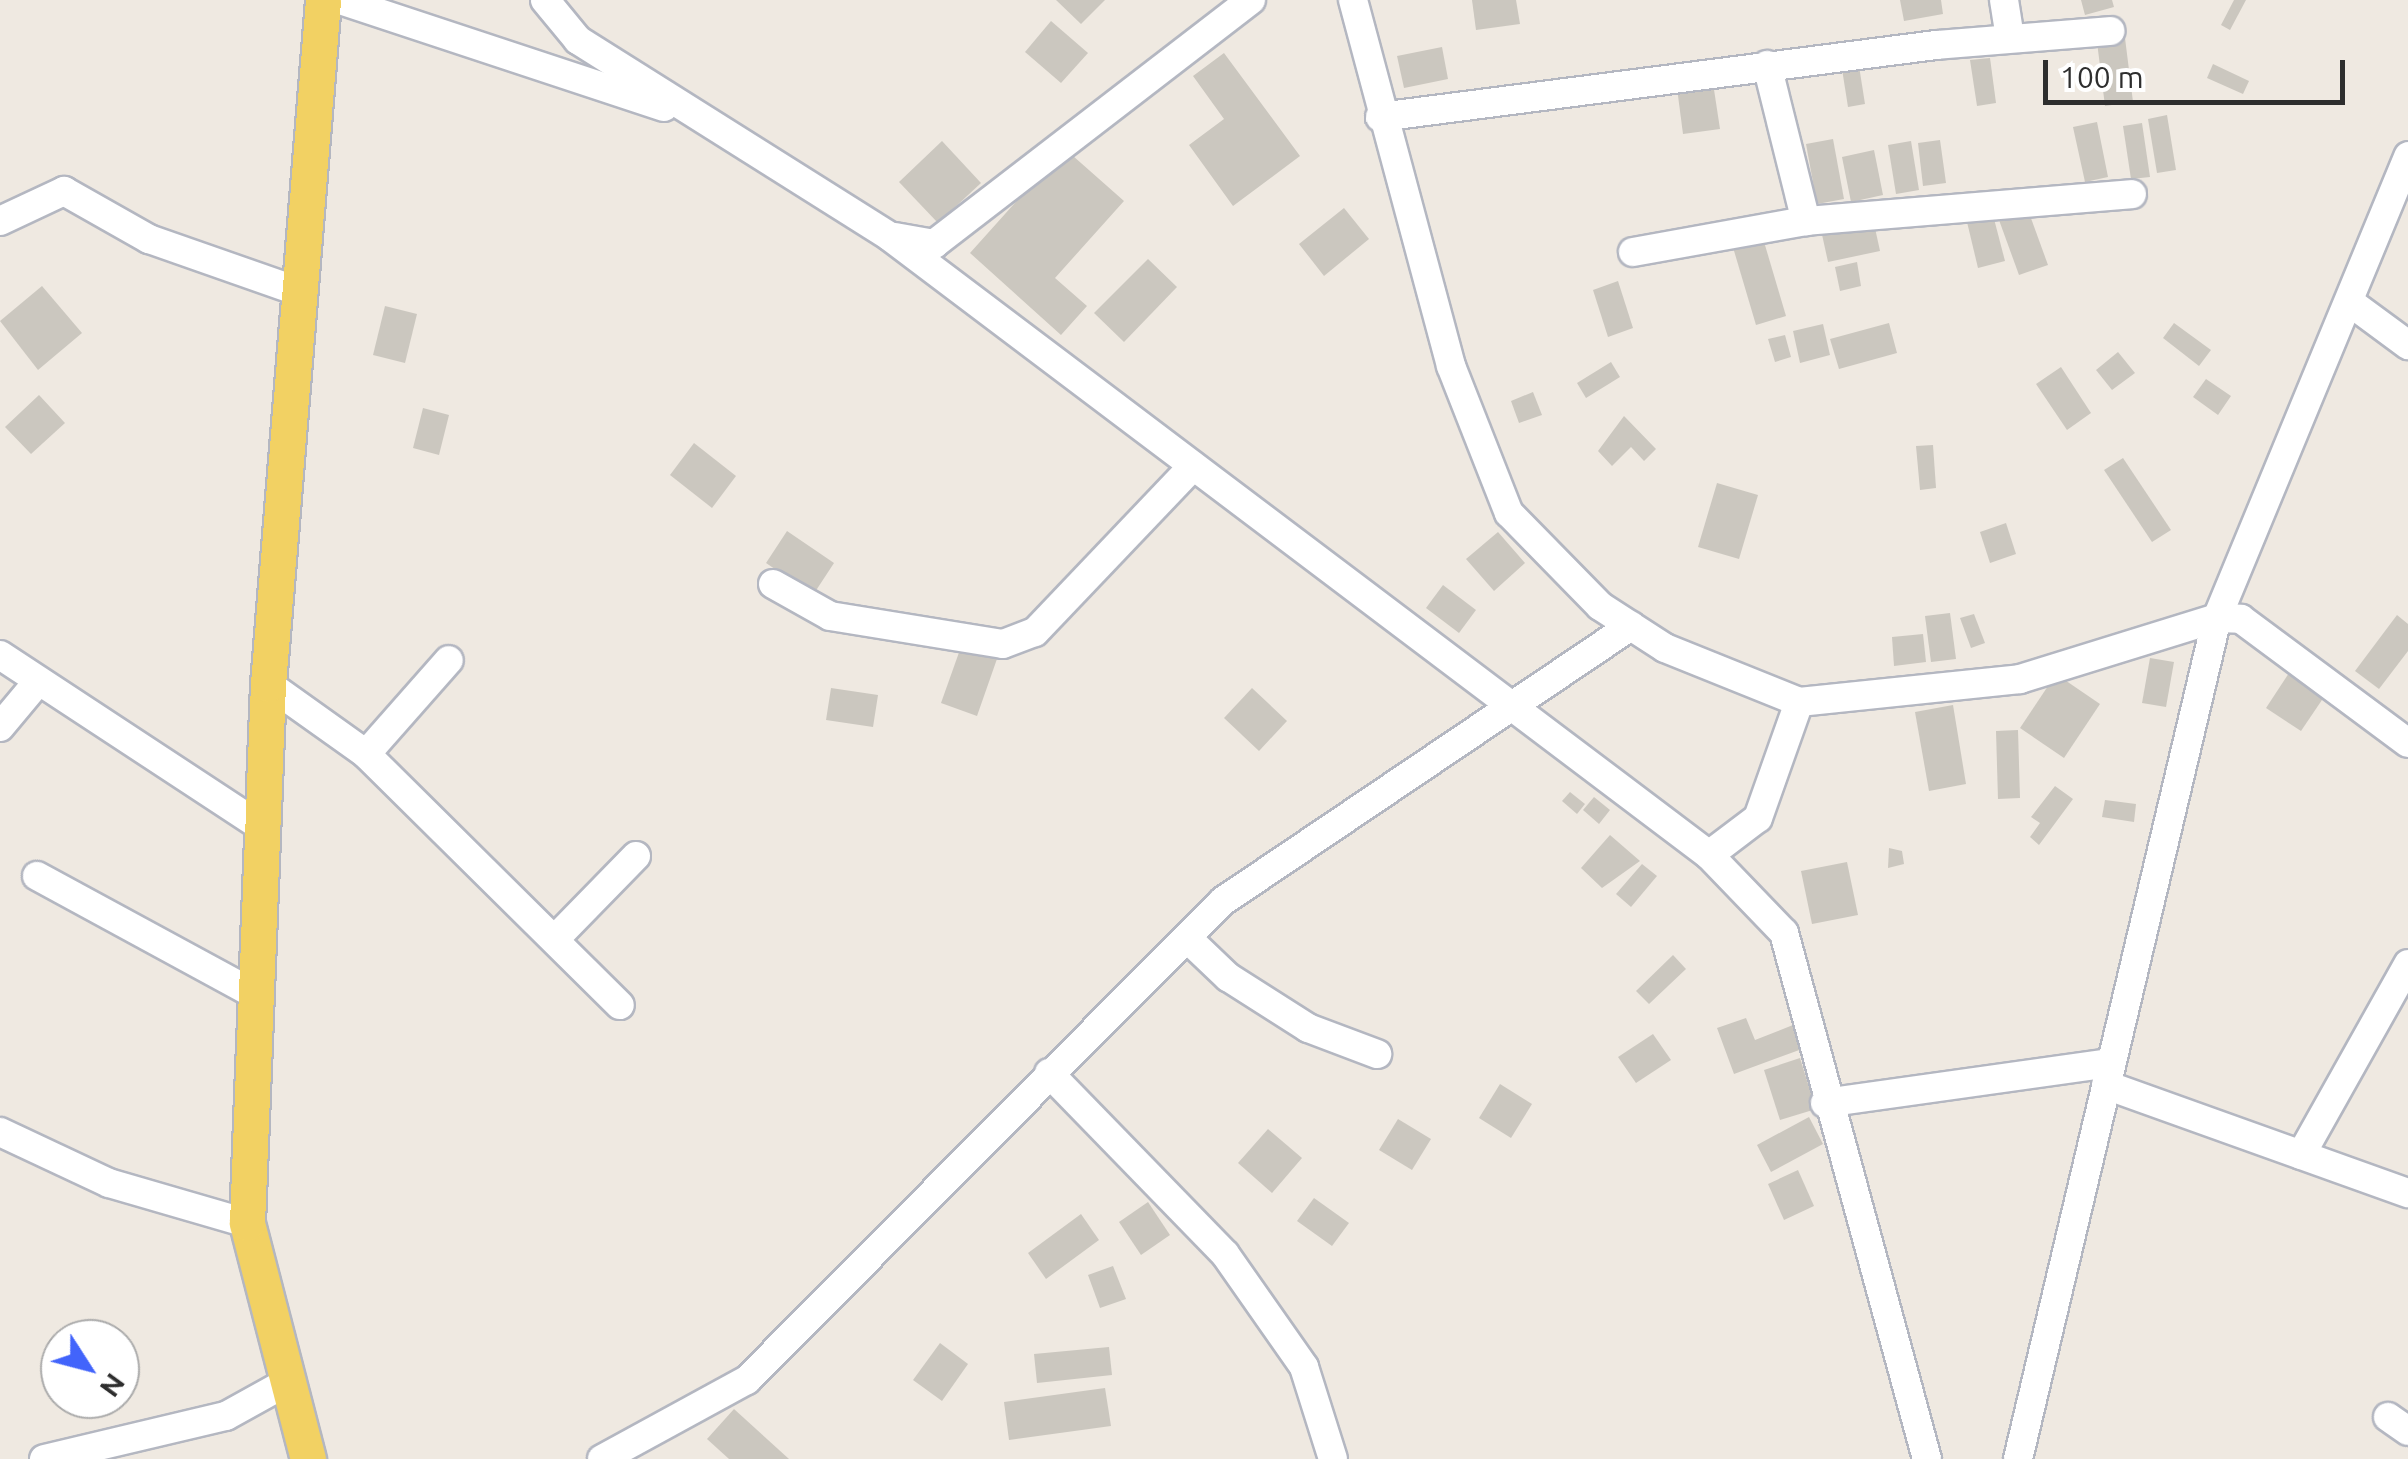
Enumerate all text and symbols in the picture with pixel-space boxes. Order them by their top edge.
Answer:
scale bar [2048,40,2350,102]
text: 100 m [2060,60,2144,94]
north arrow [40,1319,140,1419]
text: N [94,1368,132,1403]

